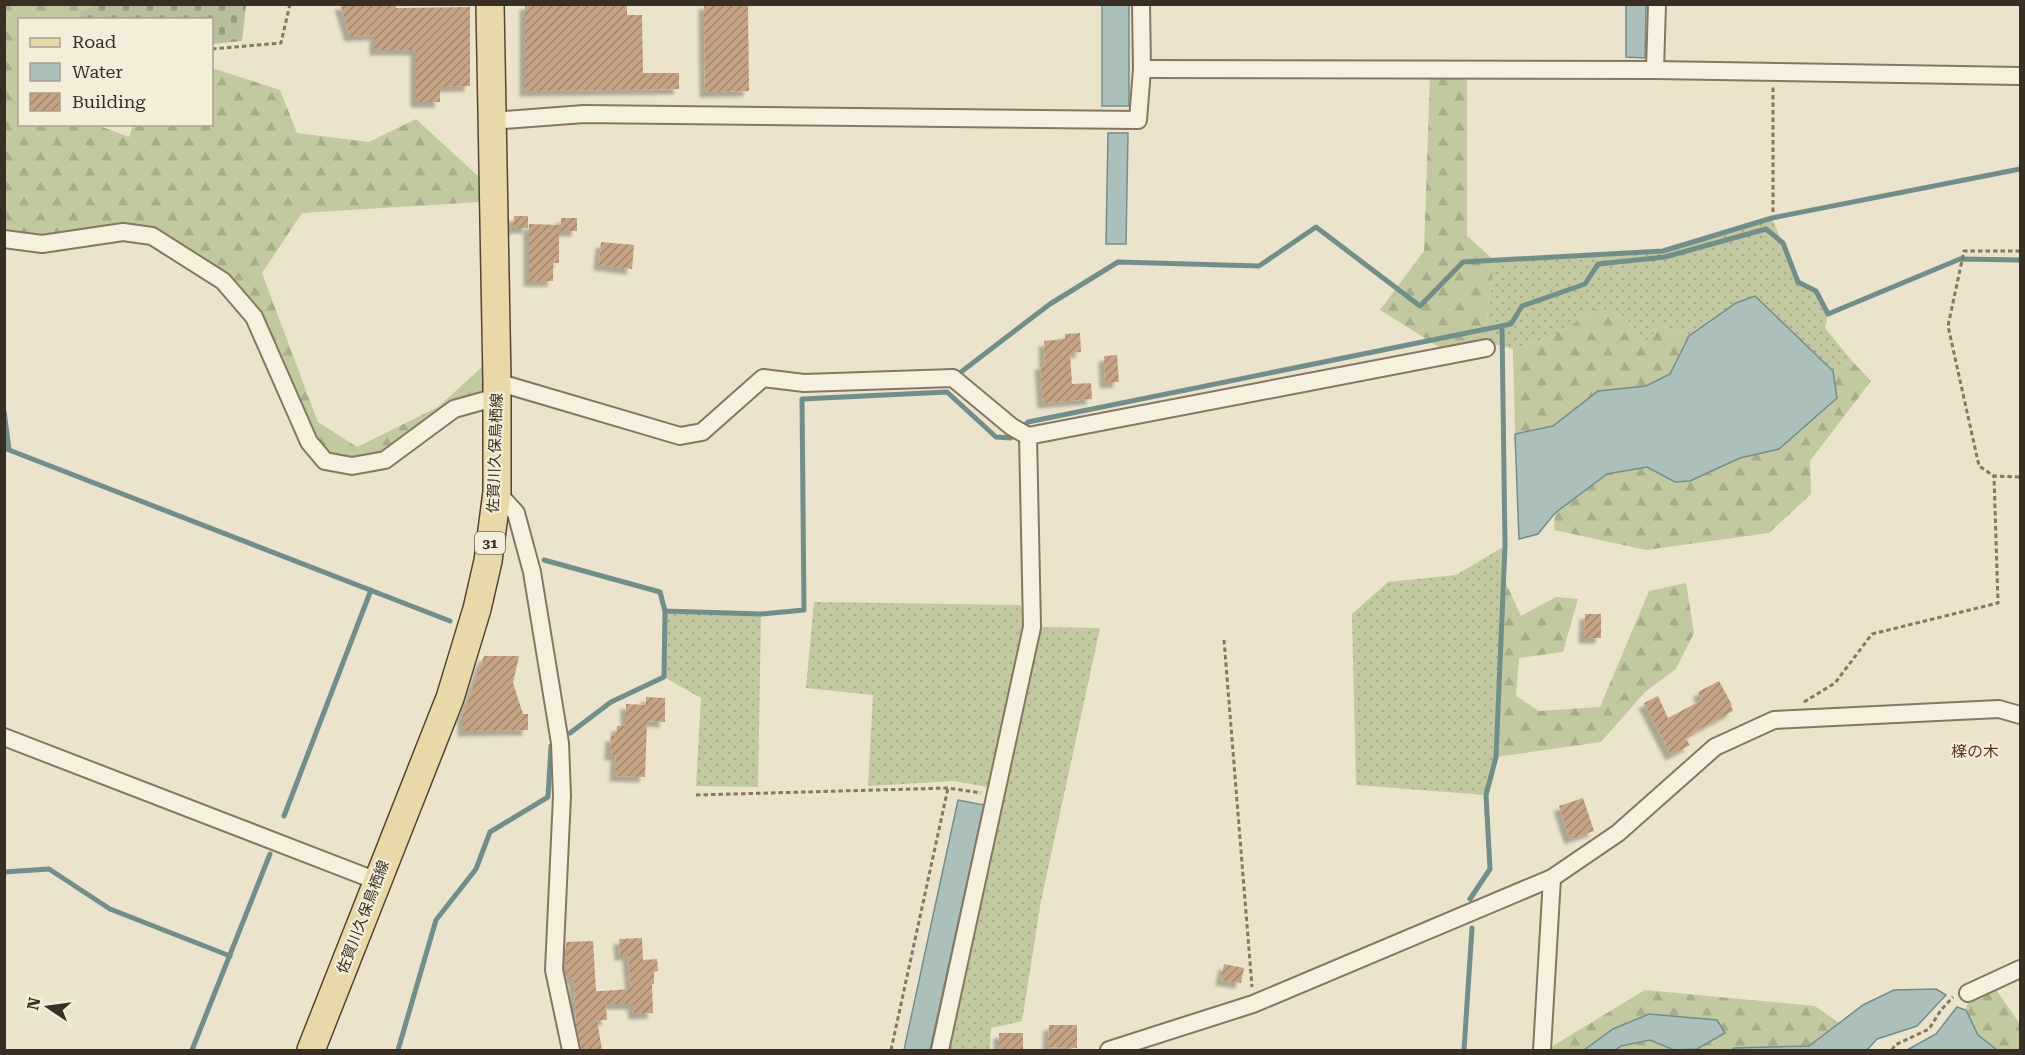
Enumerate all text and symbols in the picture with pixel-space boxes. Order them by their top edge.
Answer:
legend [18,18,213,126]
text: Road [72,31,117,52]
text: Water [72,61,123,82]
text: Building [72,91,146,112]
street label: 佐賀川久保鳥栖線 [484,393,506,513]
road number: 31 [475,532,505,554]
district label: 檪の木 [1951,742,1999,761]
street label: 佐賀川久保鳥栖線 [333,858,393,976]
north arrow [18,977,78,1037]
text: N [23,996,45,1012]

